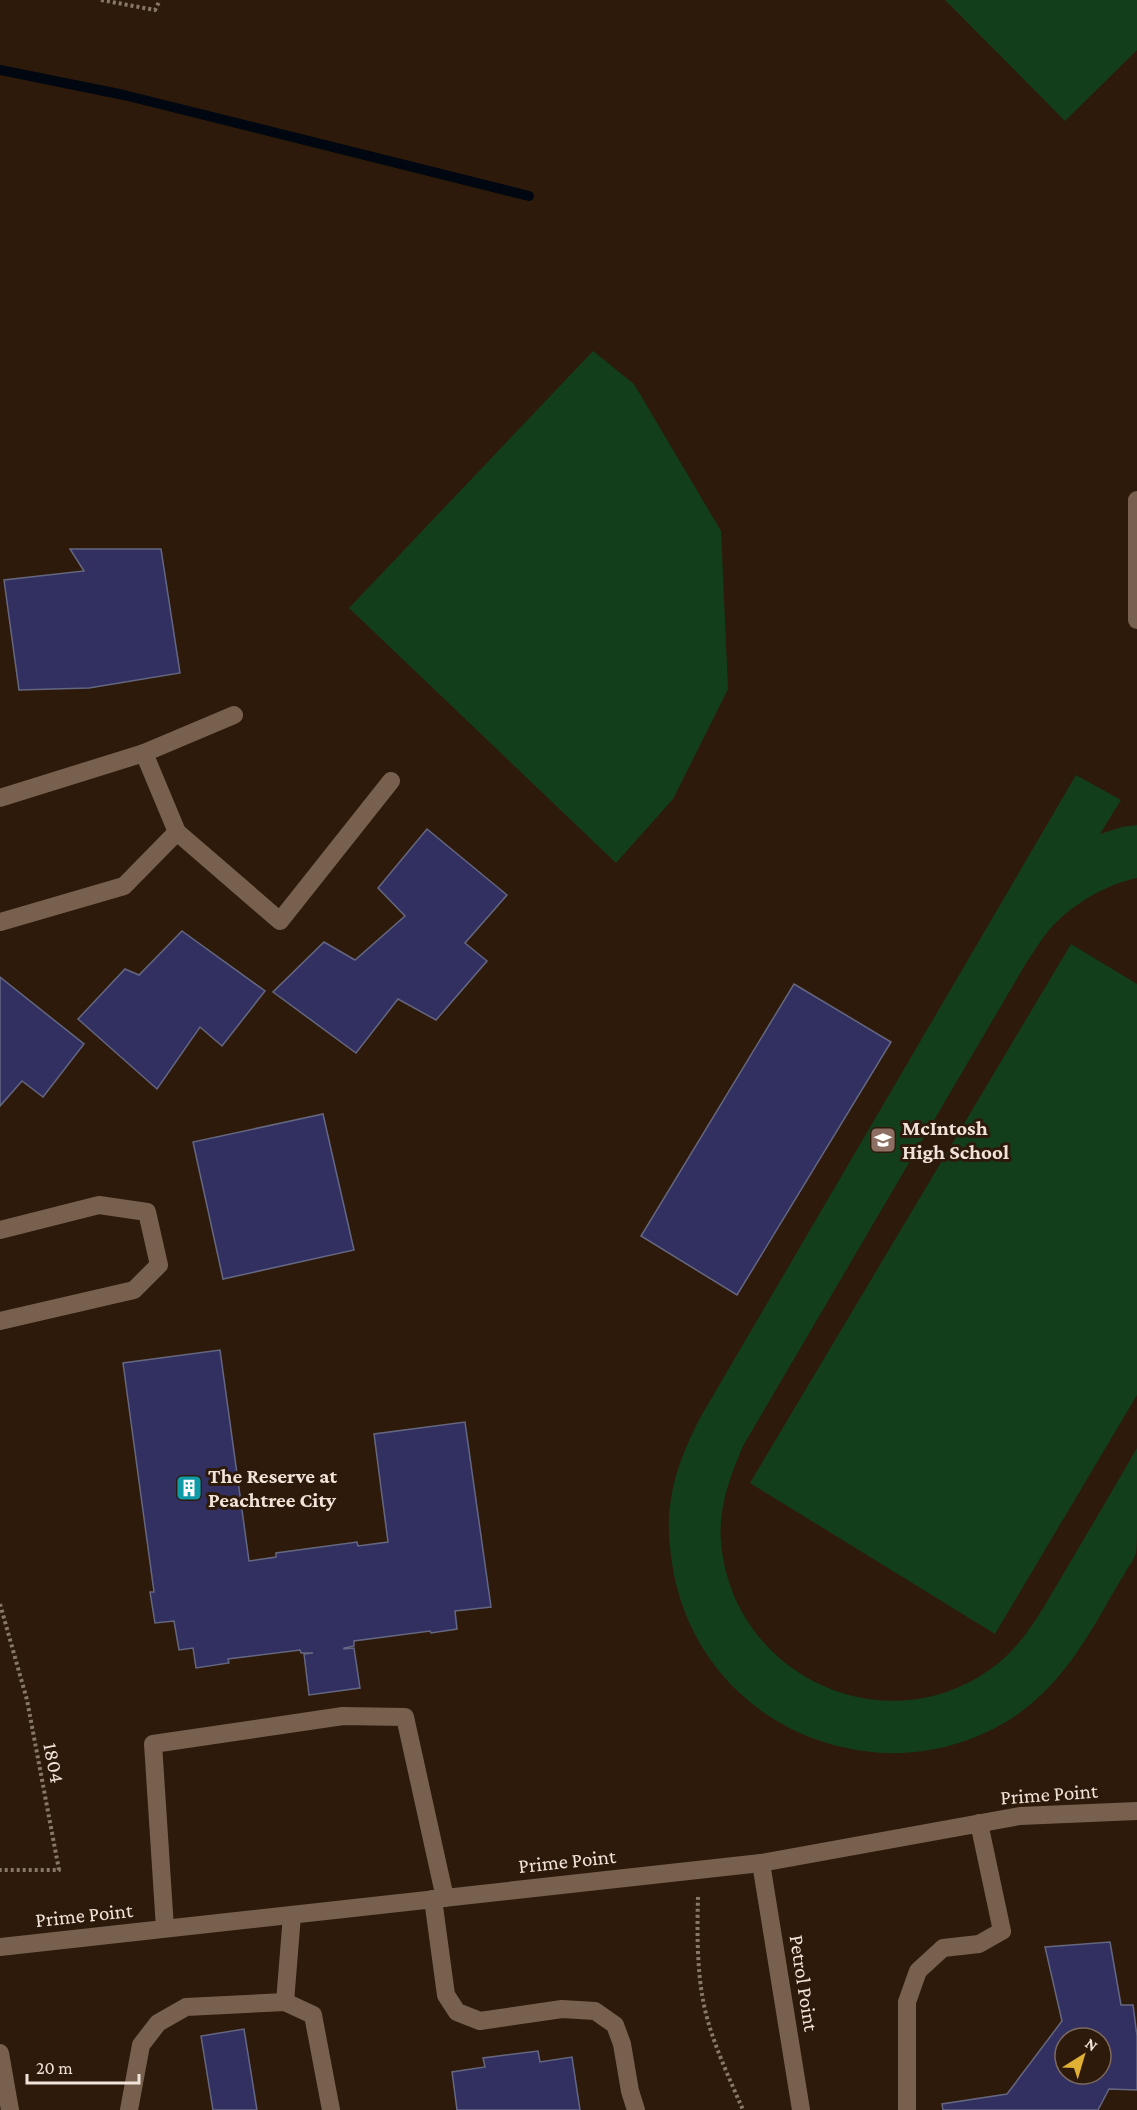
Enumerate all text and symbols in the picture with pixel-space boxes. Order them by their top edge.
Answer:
place label: McIntosh High School [902,1116,1009,1164]
school or university icon: McIntosh High School [868,1125,898,1155]
place label: The Reserve at Peachtree City [208,1464,337,1512]
building icon: The Reserve at Peachtree City [174,1473,204,1503]
street label: 1804 [38,1741,70,1785]
street label: Prime Point [999,1779,1100,1809]
street label: Prime Point [517,1844,618,1878]
street label: Prime Point [34,1898,135,1932]
street label: Petrol Point [785,1933,824,2034]
north arrow [1053,2026,1113,2086]
text: N [1082,2034,1101,2055]
scale bar [27,2047,140,2085]
text: 20 m [36,2058,73,2078]

